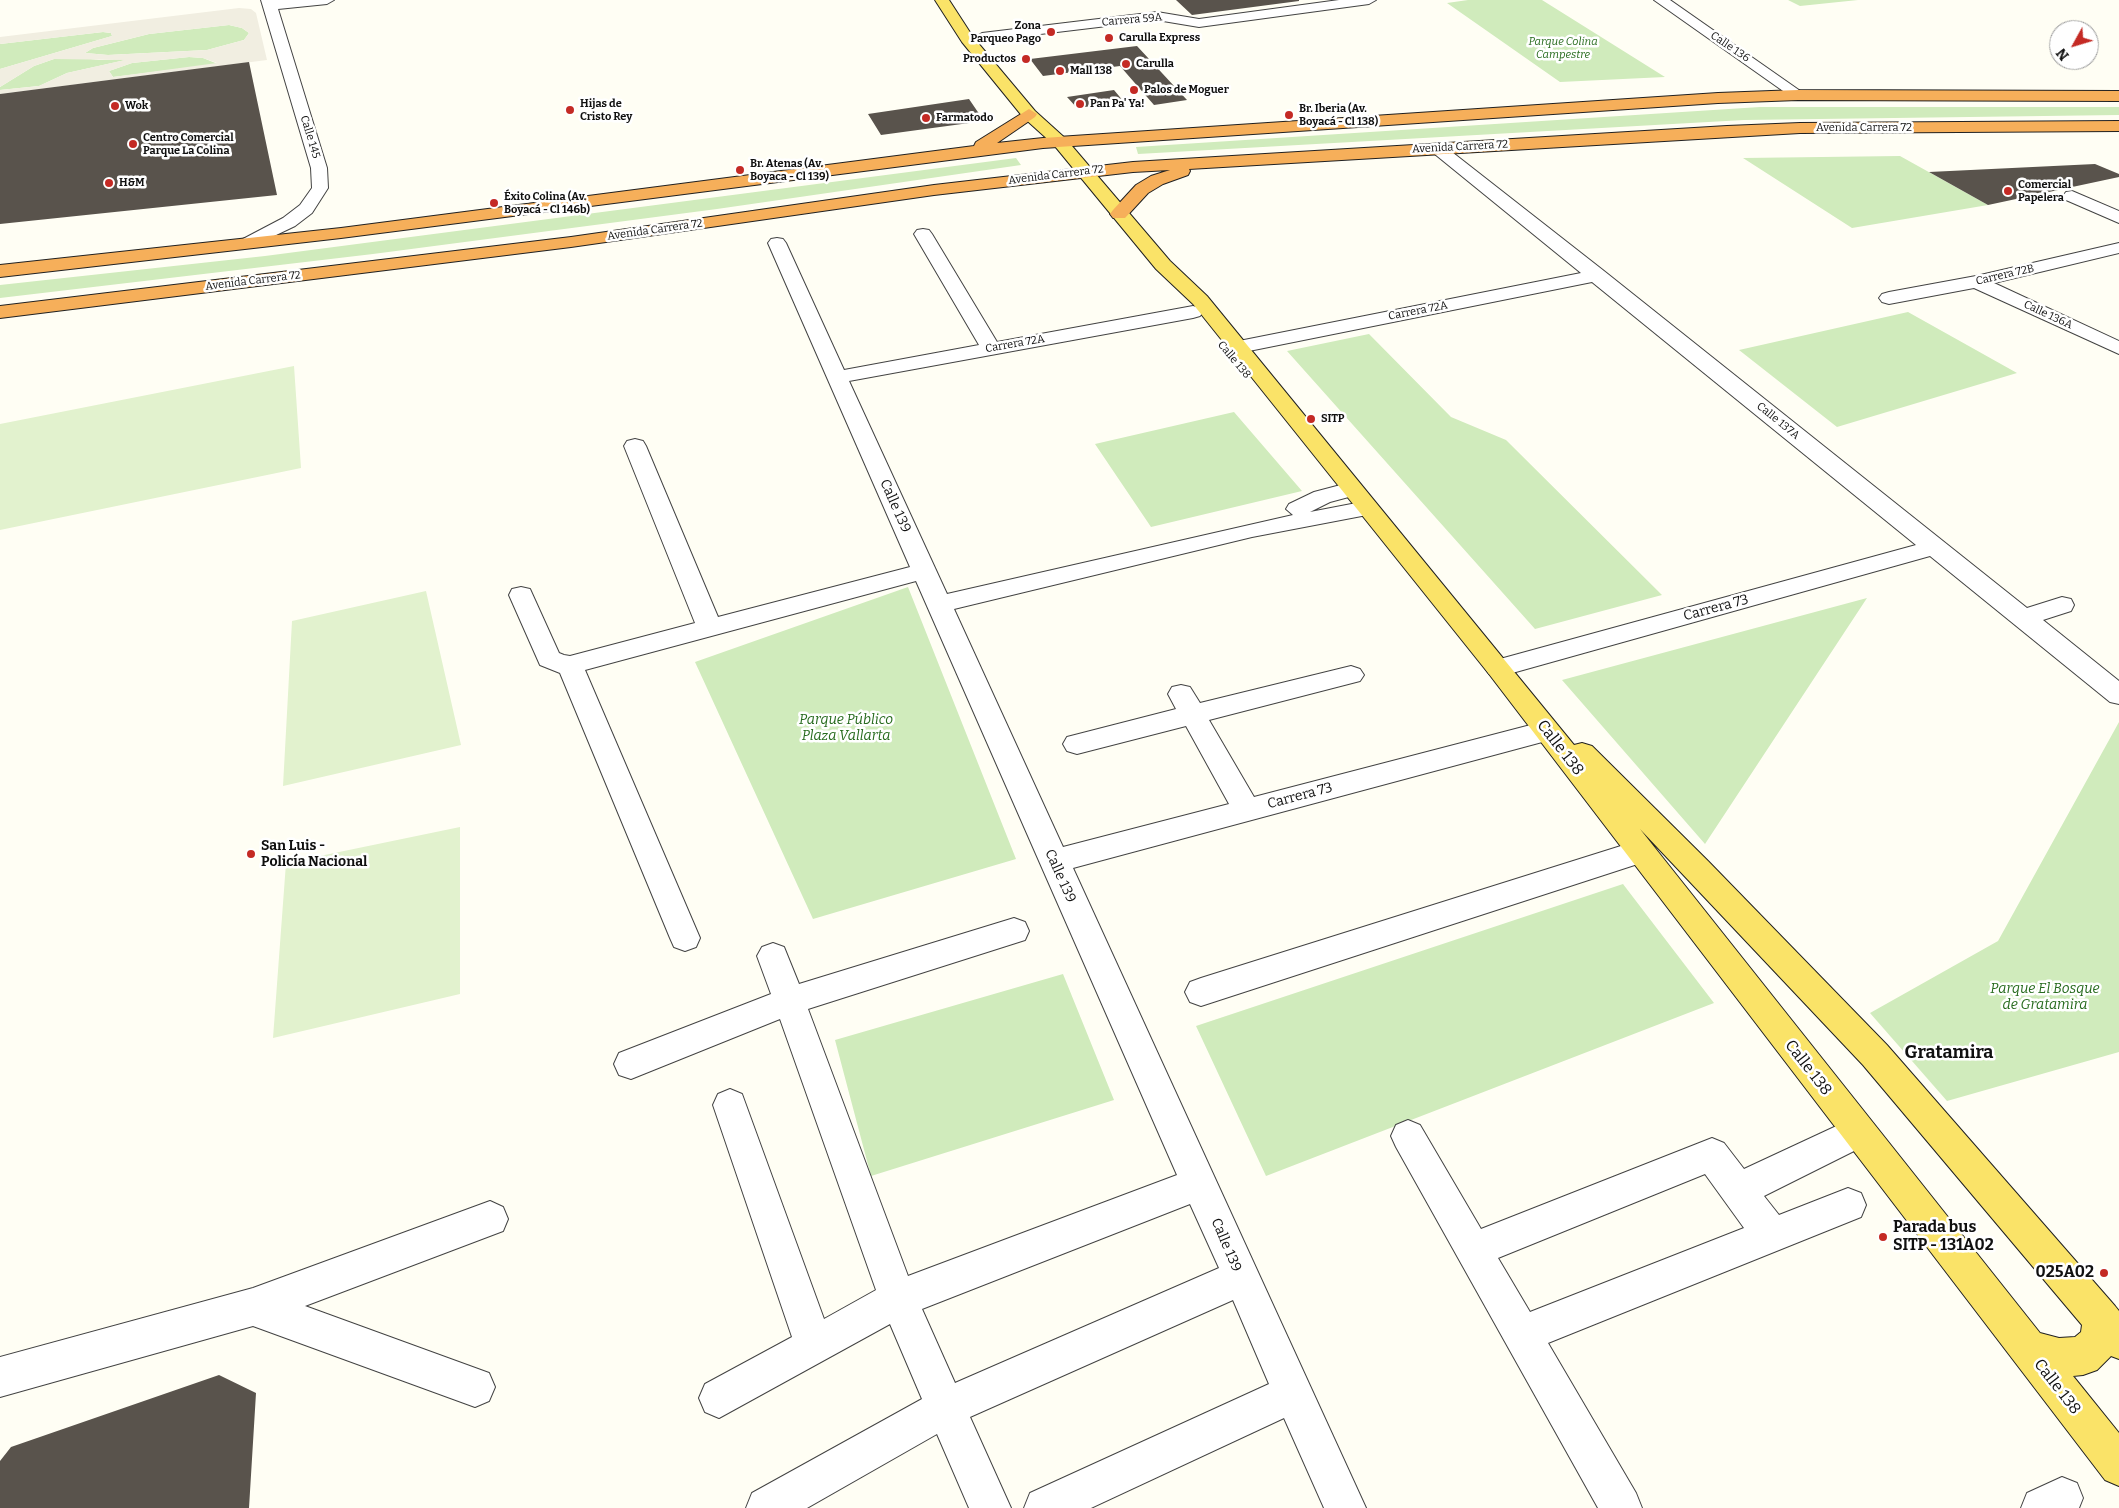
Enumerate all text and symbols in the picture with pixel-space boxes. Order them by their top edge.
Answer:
street label: Carrera 59A [1101,11,1163,29]
place label: Zona Parqueo Pago [970,19,1041,45]
north arrow [2049,20,2099,70]
marker: Zona Parqueo Pago [1045,26,1057,38]
street label: Calle 136 [1708,29,1752,65]
place label: Carulla Express [1119,31,1200,45]
marker: Carulla Express [1103,32,1115,44]
park label: Parque Colina Campestre [1528,35,1598,61]
text: N [2053,45,2073,64]
place label: Productos [963,52,1016,66]
marker: Productos [1020,53,1032,65]
place label: Carulla [1136,57,1174,71]
marker: Carulla [1120,58,1132,70]
place label: Mall 138 [1070,64,1112,78]
marker: Mall 138 [1054,65,1066,77]
place label: Palos de Moguer [1144,83,1229,97]
marker: Palos de Moguer [1128,84,1140,96]
place label: Hijas de Cristo Rey [580,97,632,123]
place label: Pan Pa' Ya! [1090,97,1145,111]
marker: Pan Pa' Ya! [1074,98,1086,110]
place label: Wok [125,99,148,113]
marker: Wok [109,100,121,112]
place label: Br. Iberia (Av. Boyacá - Cl 138) [1299,102,1378,128]
marker: Hijas de Cristo Rey [564,104,576,116]
marker: Br. Iberia (Av. Boyacá - Cl 138) [1283,109,1295,121]
place label: Farmatodo [936,111,993,125]
marker: Farmatodo [920,112,932,124]
street label: Calle 145 [297,114,323,160]
street label: Avenida Carrera 72 [1816,121,1912,135]
place label: Centro Comercial Parque La Colina [143,131,234,157]
marker: Centro Comercial Parque La Colina [127,138,139,150]
street label: Avenida Carrera 72 [1412,138,1508,156]
place label: Br. Atenas (Av. Boyaca - Cl 139) [750,157,829,183]
street label: Avenida Carrera 72 [1008,163,1104,187]
marker: Br. Atenas (Av. Boyaca - Cl 139) [734,164,746,176]
place label: H&M [119,176,145,190]
marker: H&M [103,177,115,189]
place label: Comercial Papelera [2018,178,2071,204]
marker: Comercial Papelera [2002,185,2014,197]
place label: Éxito Colina (Av. Boyacá - Cl 146b) [504,190,590,216]
marker: Éxito Colina (Av. Boyacá - Cl 146b) [488,197,500,209]
street label: Avenida Carrera 72 [607,217,703,243]
street label: Carrera 72B [1975,262,2035,288]
street label: Avenida Carrera 72 [205,269,301,293]
street label: Calle 136A [2021,298,2075,332]
street label: Carrera 72A [1387,299,1449,323]
street label: Carrera 72A [984,332,1046,356]
street label: Calle 138 [1215,339,1253,381]
street label: Calle 137A [1754,400,1802,442]
place label: SITP [1321,412,1345,426]
marker: SITP [1305,413,1317,425]
street label: Calle 139 [876,477,914,535]
street label: Carrera 73 [1682,591,1750,625]
park label: Parque Público Plaza Vallarta [799,712,893,744]
street label: Calle 138 [1532,716,1588,780]
street label: Carrera 73 [1266,779,1334,813]
place label: San Luis - Policía Nacional [261,838,367,870]
street label: Calle 139 [1041,847,1079,905]
marker: San Luis - Policía Nacional [245,848,257,860]
park label: Parque El Bosque de Gratamira [1990,981,2100,1014]
street label: Calle 138 [1780,1036,1836,1100]
district label: Gratamira [1905,1042,1993,1064]
street label: Calle 139 [1207,1216,1245,1274]
place label: Parada bus SITP - 131A02 [1893,1218,1994,1256]
marker: Parada bus SITP - 131A02 [1877,1231,1889,1243]
place label: 025A02 [2036,1263,2094,1283]
marker: 025A02 [2098,1267,2110,1279]
street label: Calle 138 [2029,1355,2085,1419]

